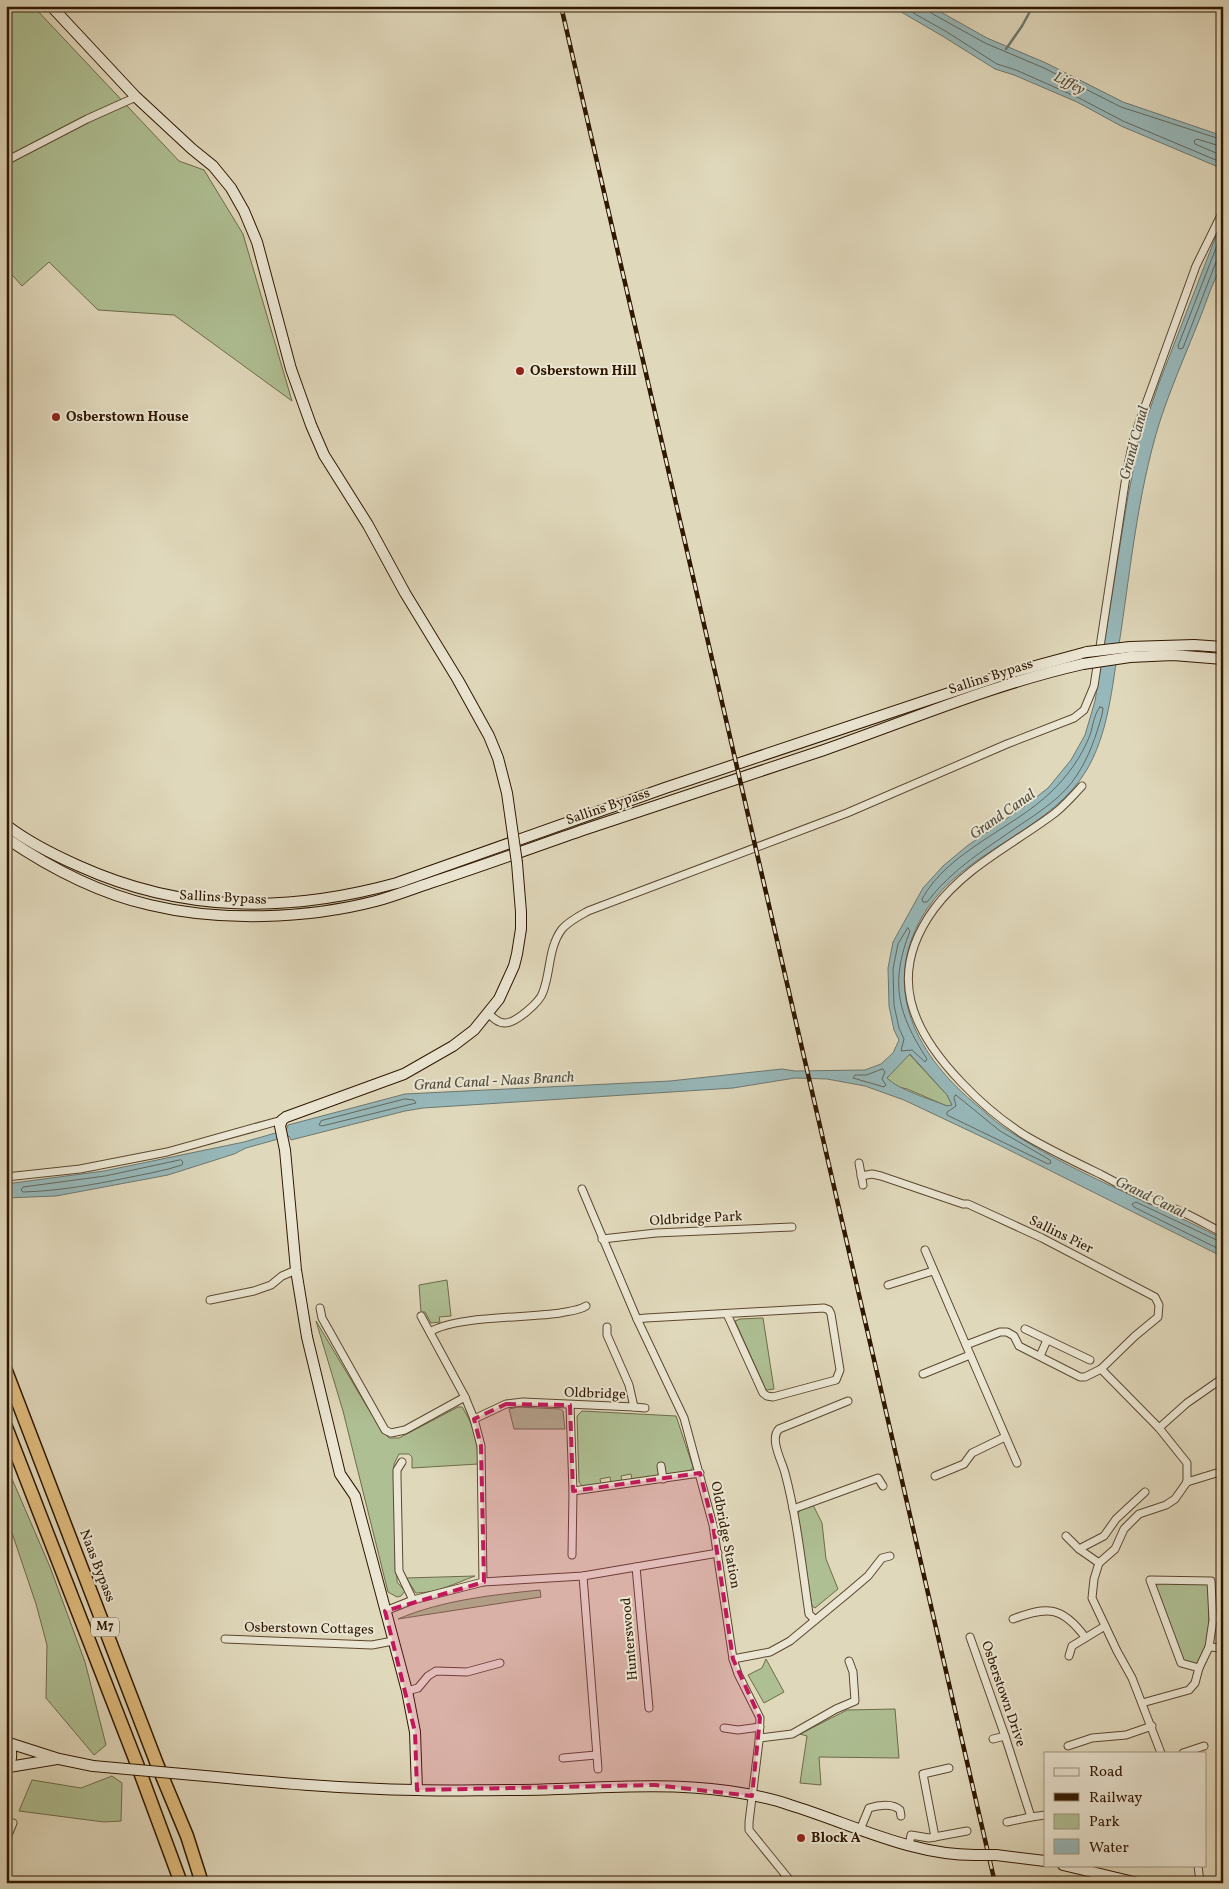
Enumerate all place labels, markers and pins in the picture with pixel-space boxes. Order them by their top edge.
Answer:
place label: Osberstown Hill [530,362,637,381]
marker: Osberstown Hill [514,365,526,377]
place label: Osberstown House [66,408,189,427]
marker: Osberstown House [50,411,62,423]
place label: Block A [811,1829,861,1848]
marker: Block A [795,1832,807,1844]

